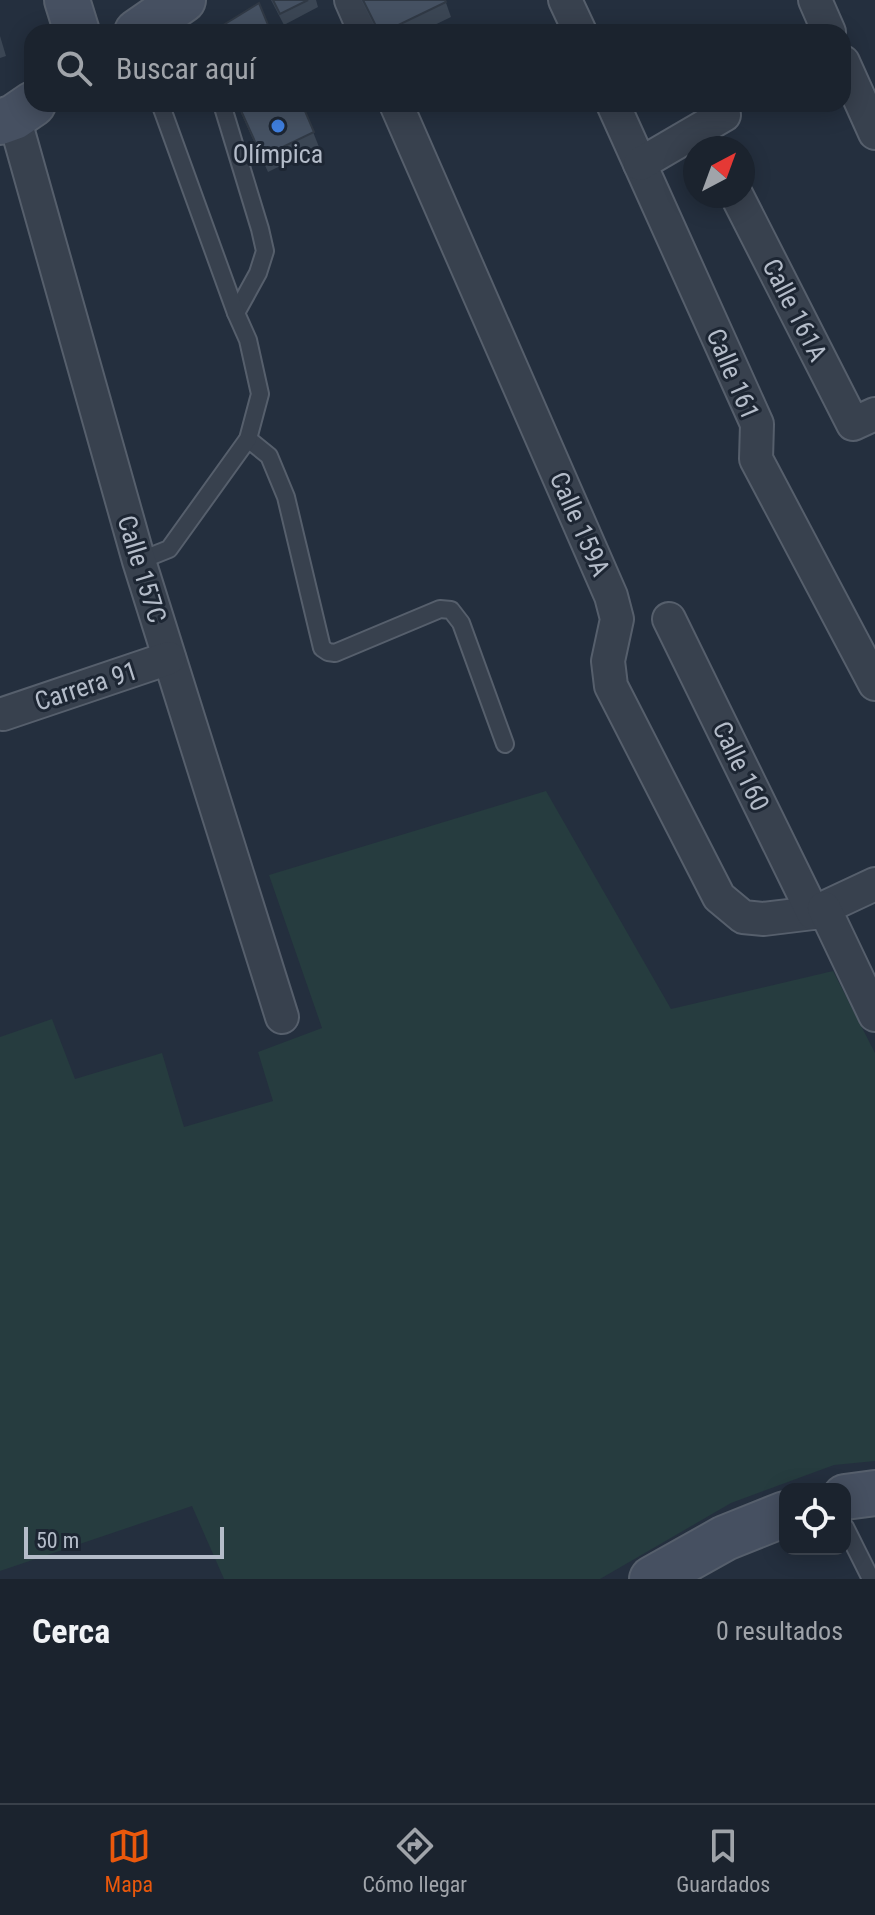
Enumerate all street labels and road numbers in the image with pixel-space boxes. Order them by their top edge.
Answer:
street label: Calle 161A [756,254,834,366]
street label: Calle 161 [700,324,766,424]
street label: Calle 159A [544,467,616,581]
street label: Calle 157C [111,512,173,626]
street label: Carrera 91 [31,655,141,717]
street label: Calle 160 [707,716,775,816]

